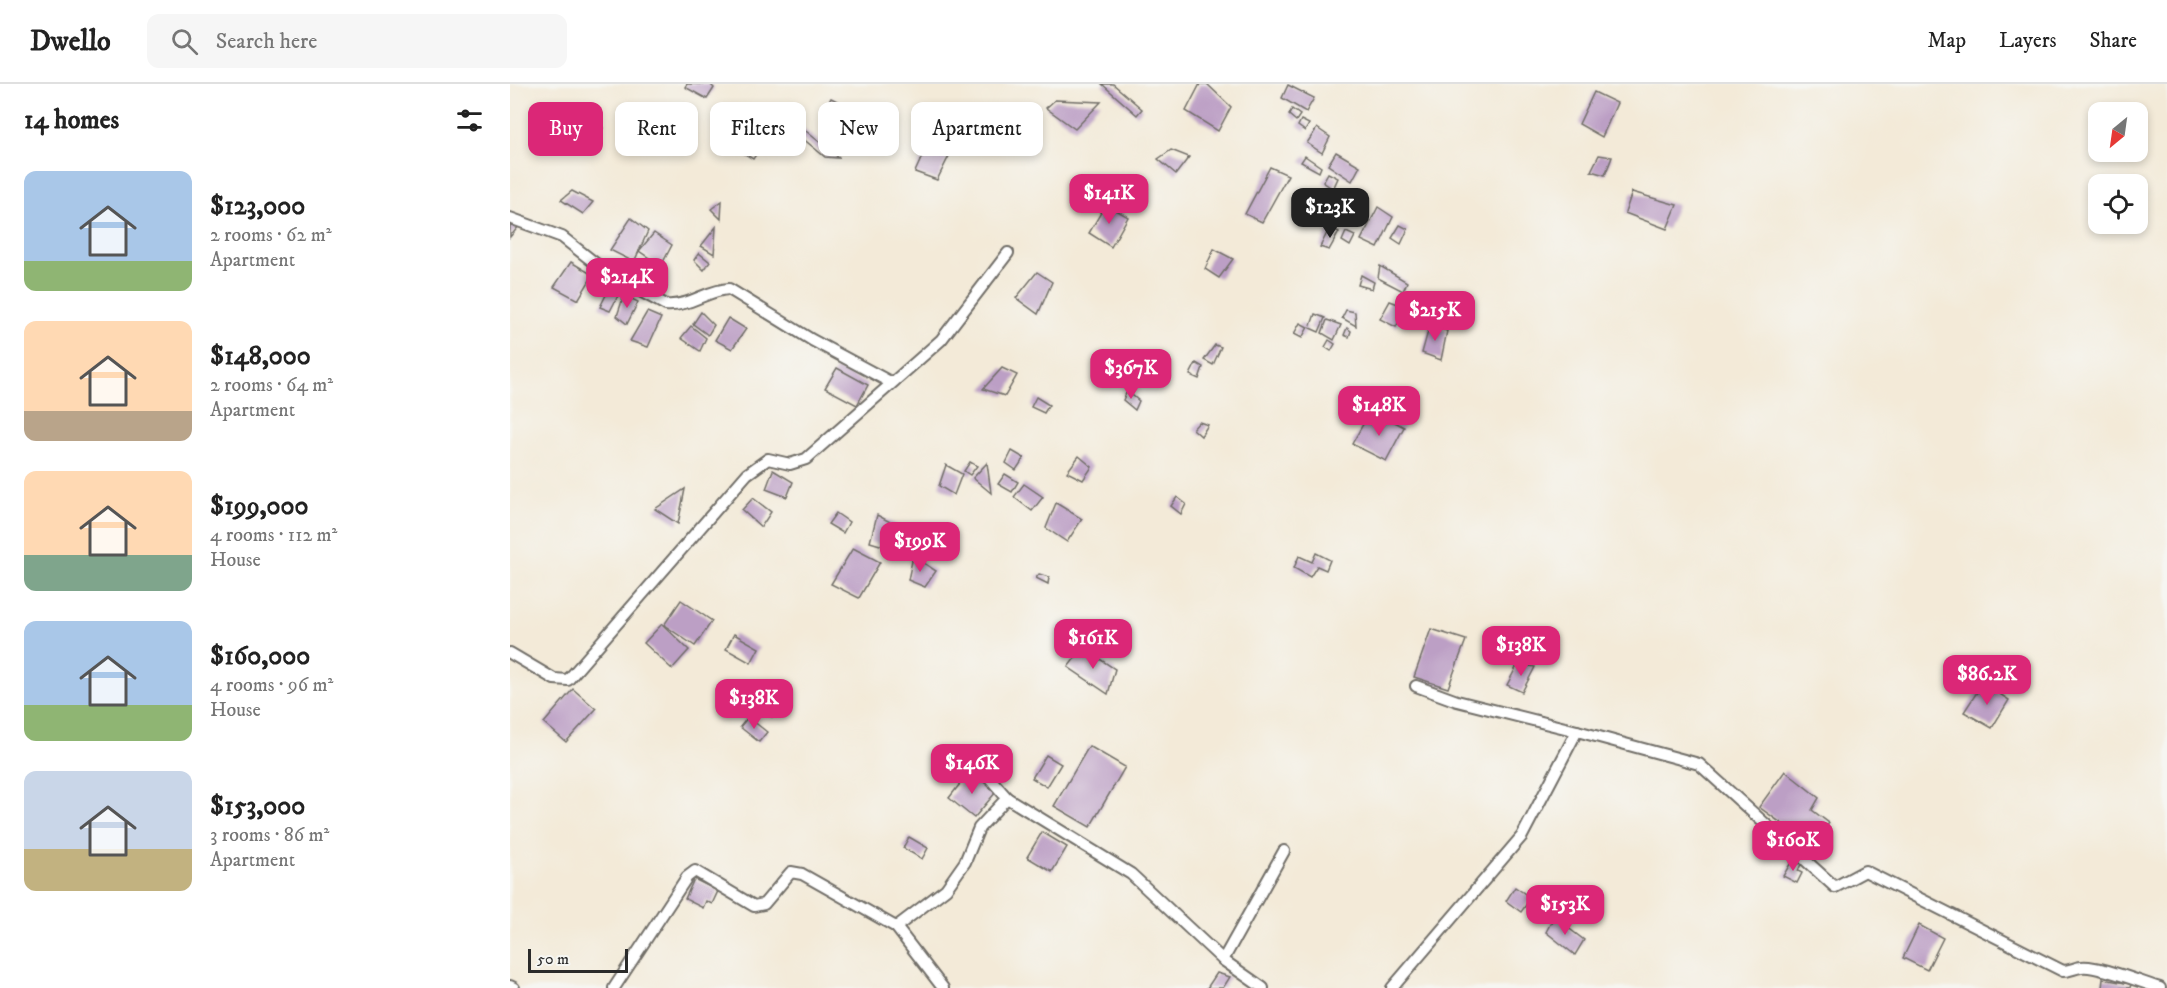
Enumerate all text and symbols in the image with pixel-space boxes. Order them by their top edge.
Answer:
search box [147,14,567,68]
text: Dwello [30,24,111,59]
icon: search [168,25,201,58]
text: Search here [216,28,317,55]
text: Map [1927,28,1966,54]
text: Layers [1999,28,2057,54]
text: Share [2090,28,2137,54]
chip: Buy [528,102,603,156]
chip: Rent [615,102,698,156]
chip: Filters [710,102,806,156]
chip: New [818,102,899,156]
chip: Apartment [911,102,1043,156]
north arrow [2088,102,2148,162]
map controls [2088,102,2148,234]
text: 14 homes [24,104,119,137]
icon: filters [453,104,486,137]
pin: $141K [1067,174,1151,225]
button: locate [2088,174,2148,234]
text: $141K [1083,181,1135,206]
pin: $123K [1288,188,1372,239]
text: $123,000 [210,190,305,223]
icon: home [72,195,144,267]
text: $123K [1305,195,1355,220]
text: 2 rooms · 62 m² [210,223,332,248]
text: Apartment [210,248,295,273]
pin: $214K [585,258,669,309]
text: $214K [600,265,654,290]
pin: $215K [1393,291,1477,342]
text: $215K [1409,298,1461,323]
text: $148,000 [210,340,311,373]
icon: home [72,345,144,417]
pin: $367K [1089,349,1173,400]
text: $367K [1104,356,1158,381]
text: 2 rooms · 64 m² [210,373,333,398]
pin: $148K [1337,386,1421,437]
text: $148K [1352,393,1406,418]
text: Apartment [210,398,295,423]
text: $199,000 [210,490,309,523]
icon: home [72,495,144,567]
pin: $199K [878,522,962,573]
text: 4 rooms · 112 m² [210,523,338,548]
text: $199K [894,529,946,554]
text: House [210,548,261,573]
pin: $161K [1051,619,1135,670]
text: $161K [1068,626,1118,651]
pin: $138K [1479,626,1563,677]
text: $138K [1496,633,1546,658]
text: $160,000 [210,640,310,673]
icon: home [72,645,144,717]
pin: $86.2K [1938,655,2036,706]
text: $86.2K [1957,662,2017,687]
text: 4 rooms · 96 m² [210,673,333,698]
pin: $138K [712,679,796,730]
text: $138K [729,686,779,711]
text: House [210,698,261,723]
pin: $146K [930,744,1014,795]
text: $146K [945,751,999,776]
text: $153,000 [210,790,305,823]
icon: home [72,795,144,867]
pin: $160K [1751,821,1835,872]
text: 3 rooms · 86 m² [210,823,329,848]
text: $160K [1766,828,1820,853]
text: Apartment [210,848,295,873]
pin: $153K [1523,885,1607,936]
text: $153K [1540,892,1590,917]
scale bar [528,946,628,974]
text: 50 m [537,949,569,969]

